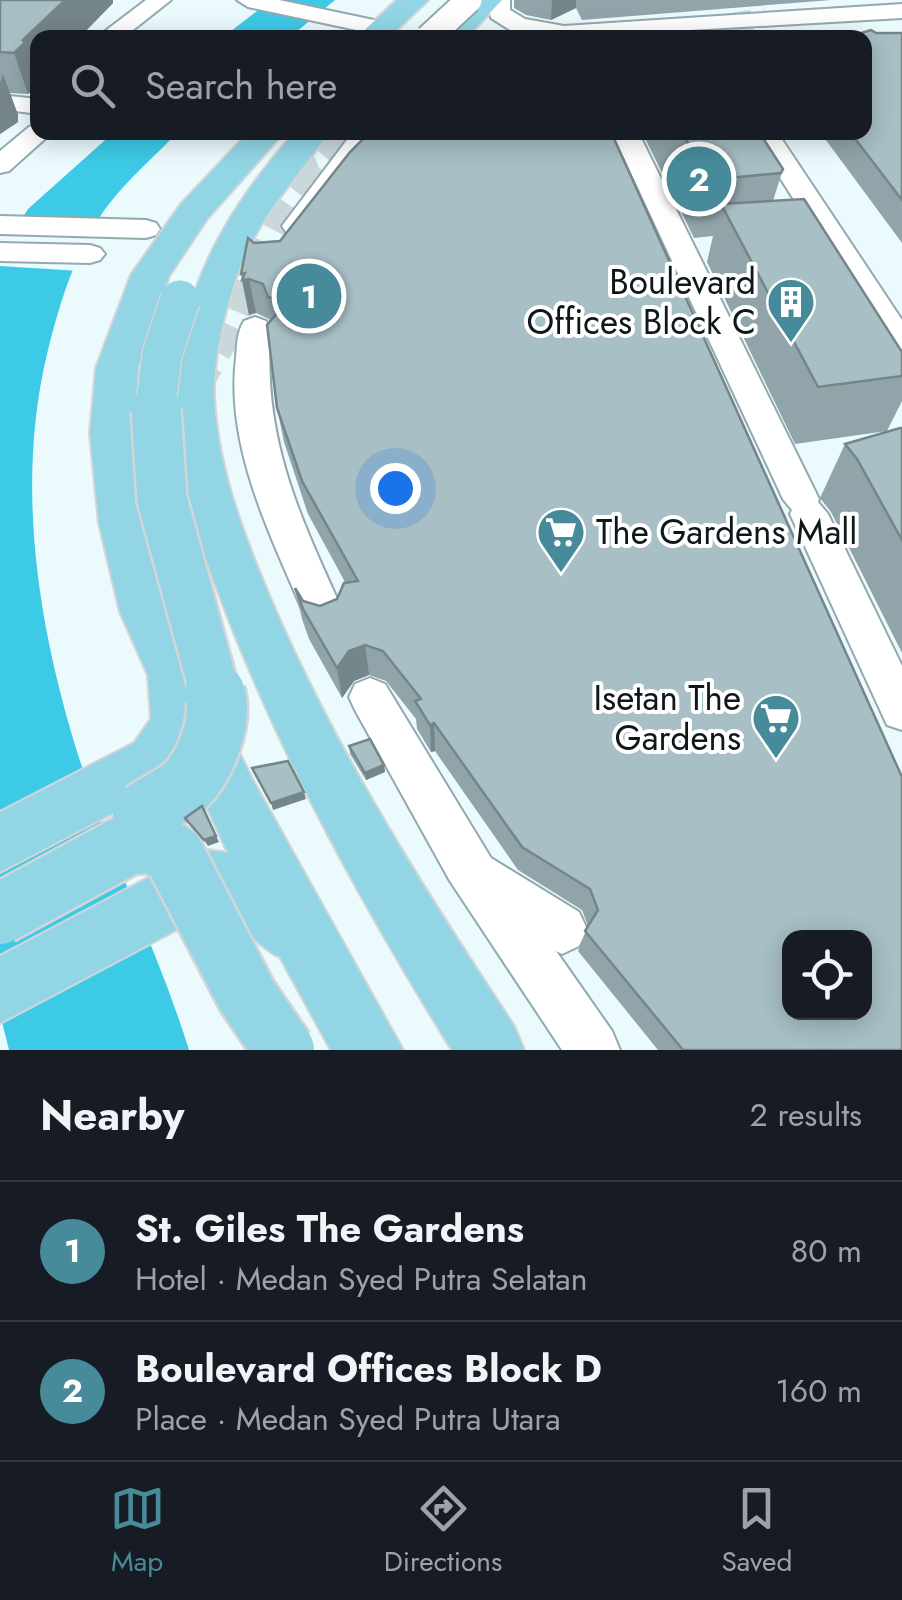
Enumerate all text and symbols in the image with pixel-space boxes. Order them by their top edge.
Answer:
search box [30,30,872,140]
icon: search [65,58,120,113]
text: Search here [145,58,337,113]
pin: 2 [666,142,732,216]
place label: Boulevard Offices Block C [527,257,756,347]
pin: 1 [276,258,342,334]
building icon: Boulevard Offices Block C [765,276,817,344]
your location [370,463,421,514]
supermarket icon: The Gardens Mall [535,506,587,574]
place label: The Gardens Mall [596,507,857,557]
place label: Isetan The Gardens [594,673,741,763]
supermarket icon: Isetan The Gardens [750,692,802,760]
map controls [782,930,872,1020]
button: locate [782,930,872,1020]
text: Nearby [40,1085,184,1146]
text: 2 results [750,1092,862,1138]
text: St. Giles The Gardens [135,1201,524,1256]
text: 1 [64,1228,81,1274]
text: 80 m [791,1228,862,1274]
text: Hotel · Medan Syed Putra Selatan [135,1256,588,1302]
text: Boulevard Offices Block D [135,1341,602,1396]
text: 2 [62,1368,83,1414]
text: 160 m [775,1368,862,1414]
text: Place · Medan Syed Putra Utara [135,1396,561,1442]
tab: Map [110,1481,165,1582]
tab: Directions [384,1481,502,1582]
tab: Saved [721,1481,792,1582]

